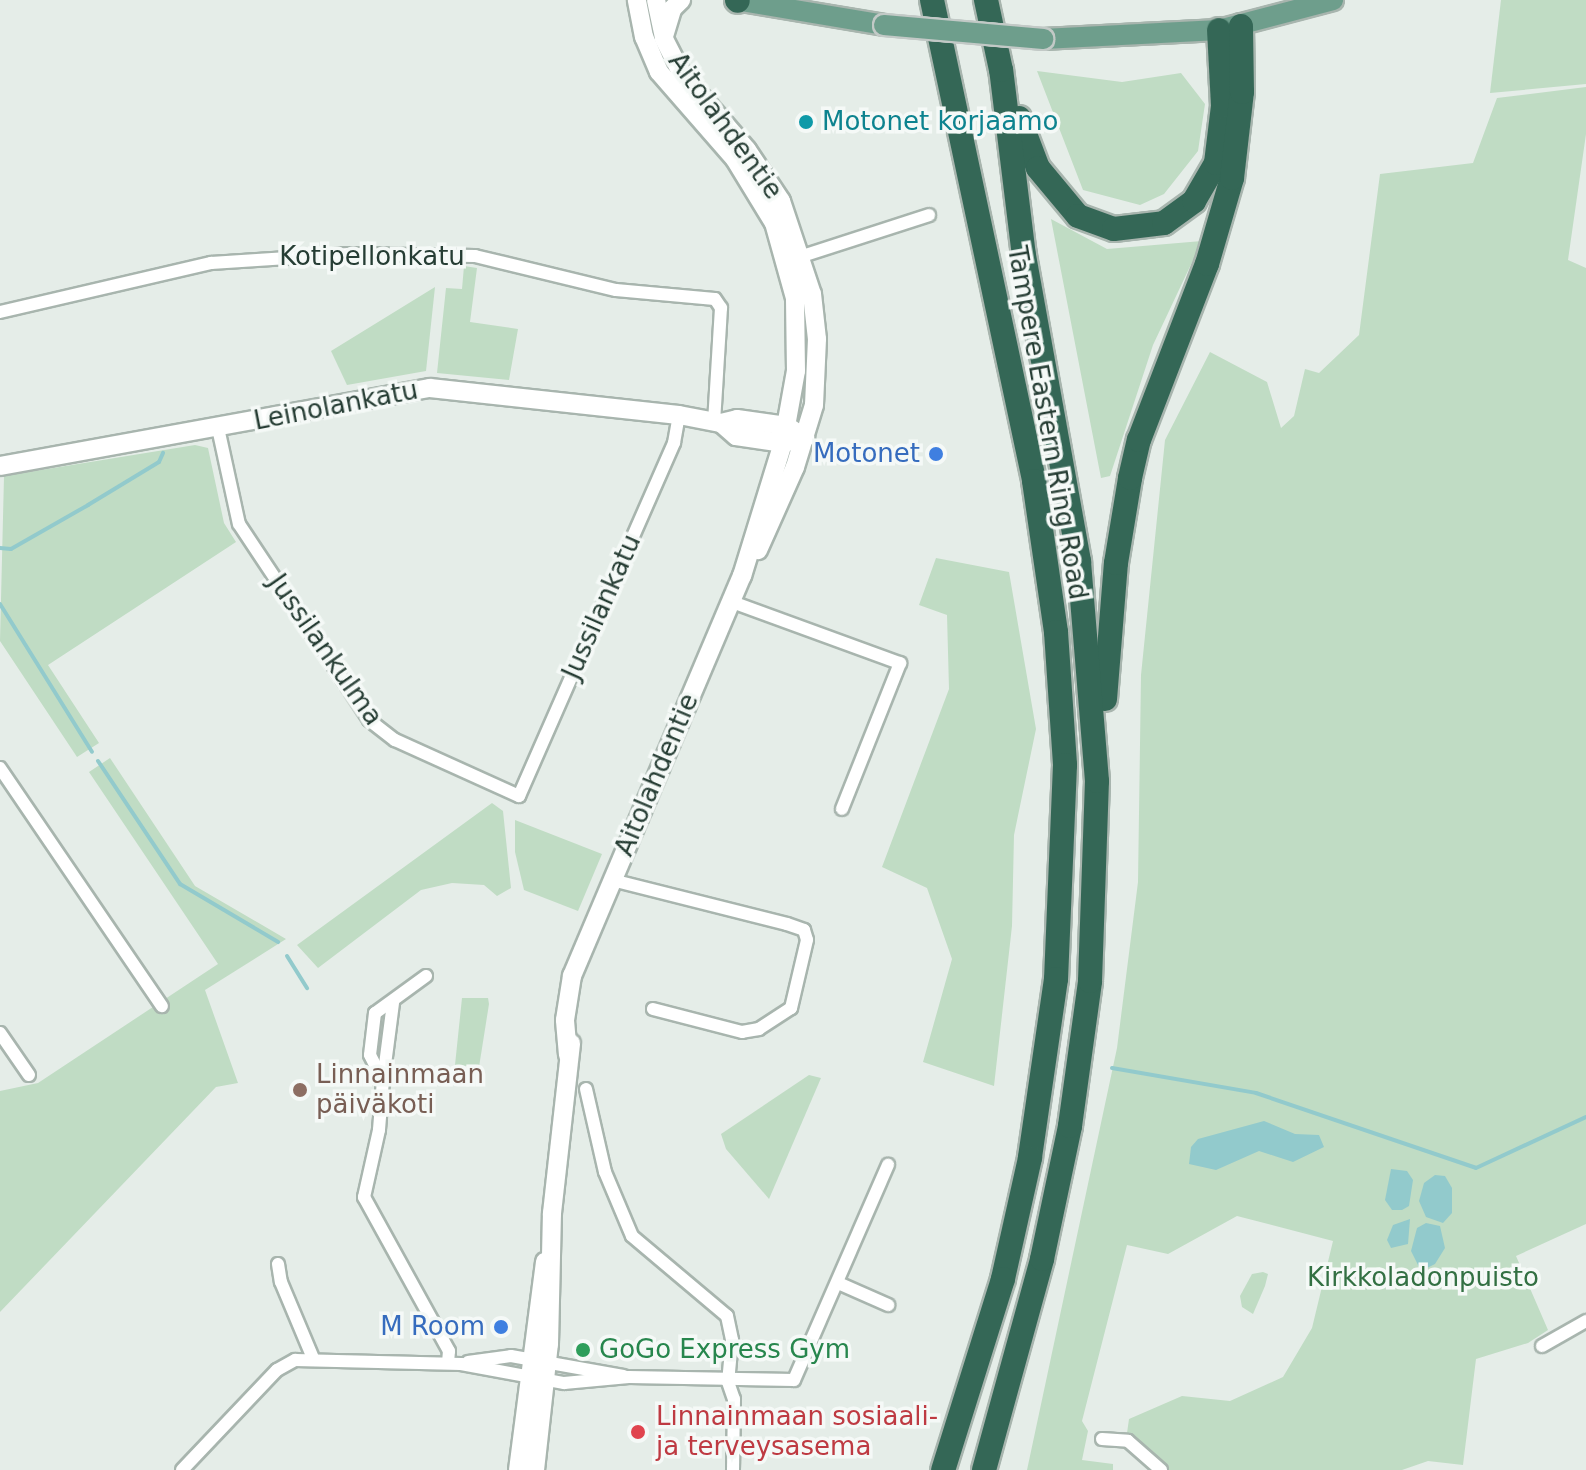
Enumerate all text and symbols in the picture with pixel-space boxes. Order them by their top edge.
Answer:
street label: Aitolahdentie [661,47,789,205]
place label: Motonet korjaamo [822,106,1058,138]
marker: Motonet korjaamo [797,113,815,131]
street label: Kotipellonkatu [279,241,465,273]
street label: Tampere Eastern Ring Road [1001,244,1093,602]
street label: Leinolankatu [251,375,421,437]
place label: Motonet [813,438,920,470]
marker: Motonet [927,445,945,463]
street label: Jussilankatu [556,530,648,684]
street label: Jussilankulma [261,568,389,732]
street label: Aitolahdentie [609,689,705,861]
place label: Linnainmaan päiväkoti [316,1059,484,1120]
marker: Linnainmaan päiväkoti [291,1081,309,1099]
park label: Kirkkoladonpuisto [1307,1262,1539,1294]
place label: M Room [380,1311,485,1343]
marker: M Room [492,1318,510,1336]
place label: GoGo Express Gym [599,1334,850,1366]
marker: GoGo Express Gym [574,1341,592,1359]
place label: Linnainmaan sosiaali- ja terveysasema [656,1401,938,1462]
marker: Linnainmaan sosiaali- ja terveysasema [627,1421,649,1443]

